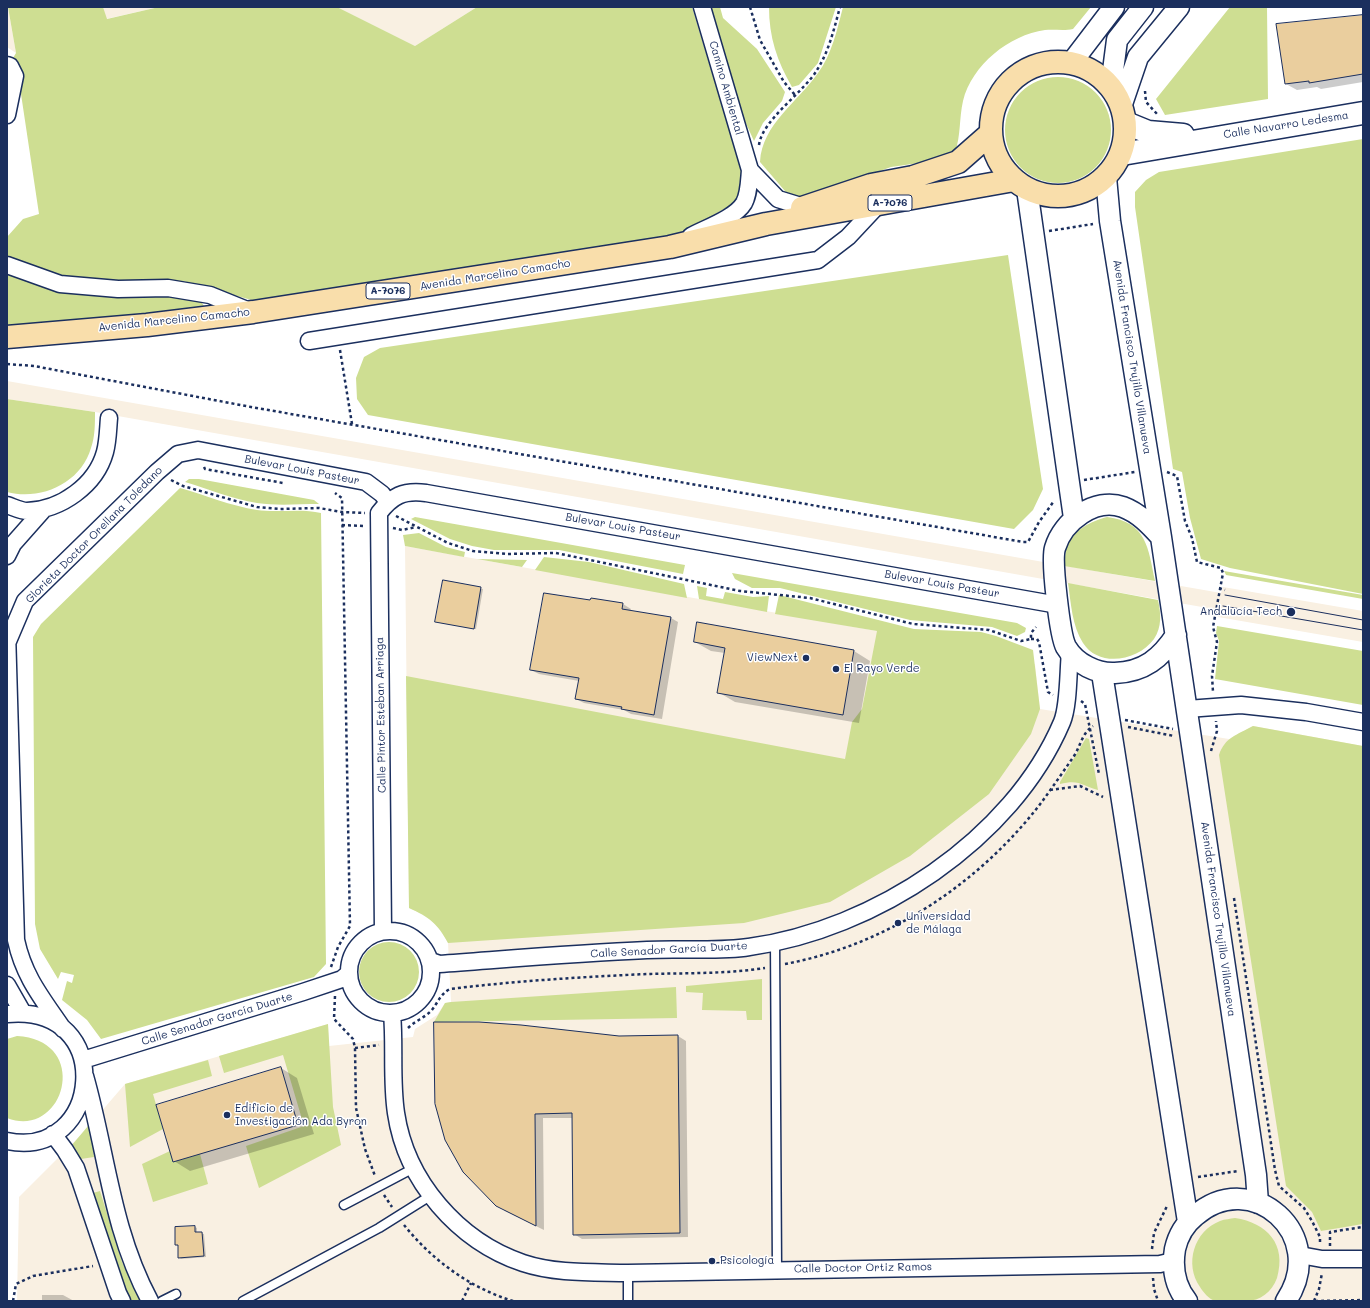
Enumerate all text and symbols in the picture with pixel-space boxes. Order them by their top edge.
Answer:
street label: Camino Ambiental [706,40,746,136]
street label: Calle Navarro Ledesma [1222,109,1350,141]
road number: A-7076 [868,195,912,211]
street label: Avenida Marcelino Camacho [419,257,571,293]
street label: Avenida Francisco Trujillo Villanueva [1110,259,1154,455]
road number: A-7076 [366,283,410,299]
street label: Avenida Marcelino Camacho [98,305,250,335]
street label: Bulevar Louis Pasteur [243,452,361,488]
street label: Glorieta Doctor Orellana Toledano [23,464,165,606]
street label: Bulevar Louis Pasteur [564,510,682,544]
street label: Bulevar Louis Pasteur [883,567,1001,601]
place label: Andalucía Tech [1200,605,1282,619]
marker: Andalucía Tech [1285,606,1297,618]
street label: Calle Pintor Esteban Arriaga [373,637,389,793]
place label: ViewNext [747,651,798,665]
marker: ViewNext [801,653,811,663]
place label: El Rayo Verde [844,662,919,676]
marker: El Rayo Verde [831,664,841,674]
street label: Avenida Francisco Trujillo Villanueva [1198,821,1238,1017]
place label: Universidad de Málaga [906,910,970,936]
marker: Universidad de Málaga [893,918,903,928]
street label: Calle Senador García Duarte [590,939,748,961]
street label: Calle Senador García Duarte [140,990,294,1048]
place label: Edificio de Investigación Ada Byron [235,1102,367,1128]
marker: Edificio de Investigación Ada Byron [222,1110,232,1120]
place label: Psicología [720,1254,774,1268]
marker: Psicología [707,1256,717,1266]
street label: Calle Doctor Ortiz Ramos [794,1260,932,1276]

